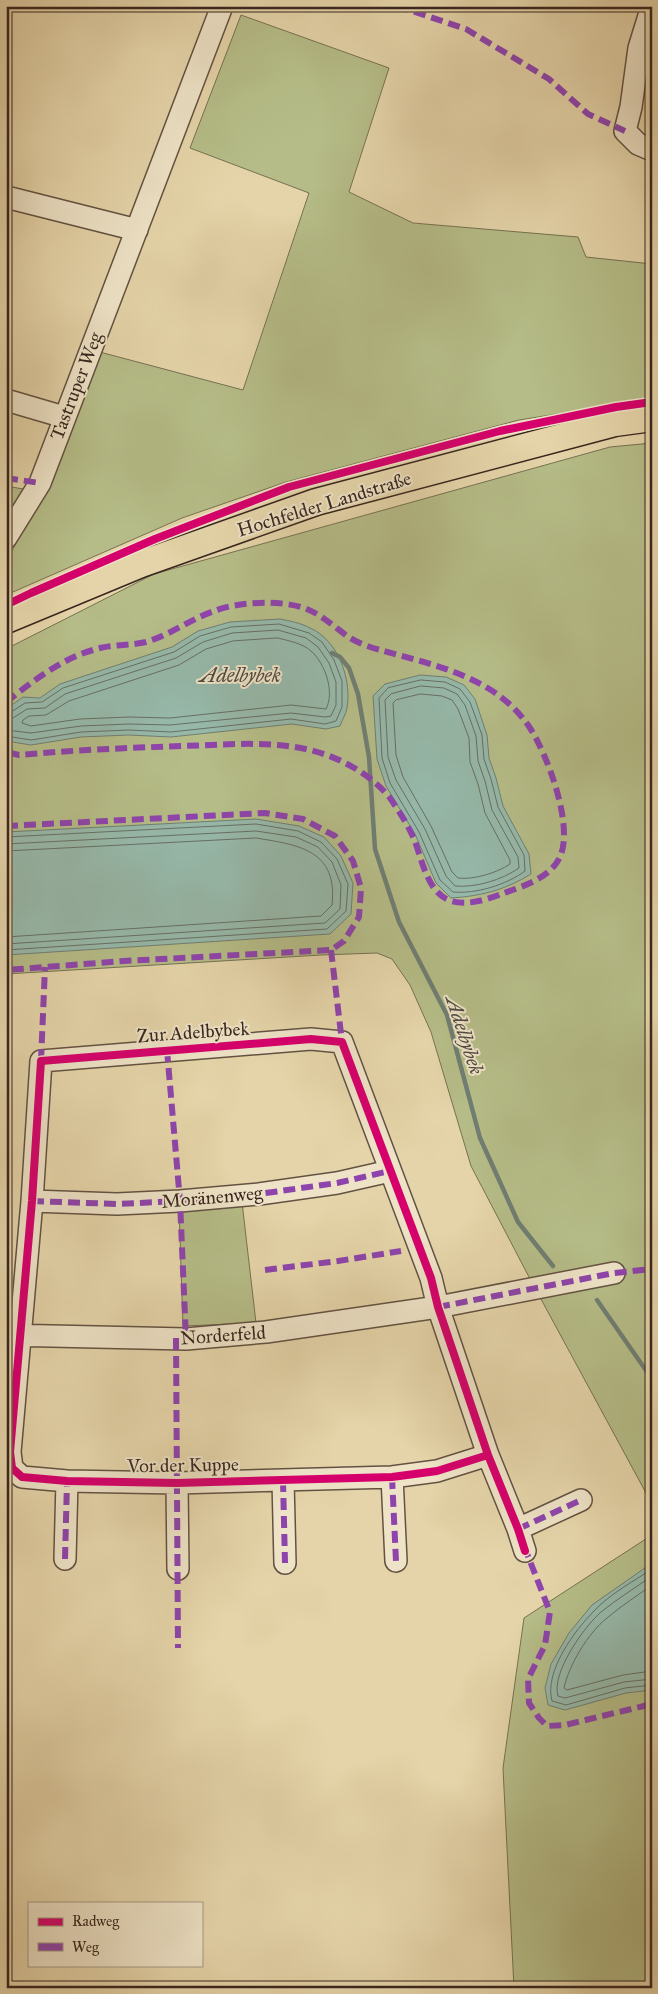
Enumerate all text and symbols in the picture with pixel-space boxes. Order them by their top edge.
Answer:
street label: Tastruper Weg [45,329,108,444]
street label: Hochfelder Landstraße [234,467,414,541]
water label: Adelbybek [197,663,281,687]
water label: Adelbybek [440,991,489,1077]
street label: Zur Adelbybek [136,1017,250,1047]
street label: Moränenweg [160,1181,264,1214]
street label: Norderfeld [179,1321,267,1349]
street label: Vor der Kuppe [126,1453,239,1477]
legend [28,1902,202,1966]
text: Radweg [72,1912,120,1930]
text: Weg [72,1938,100,1956]

